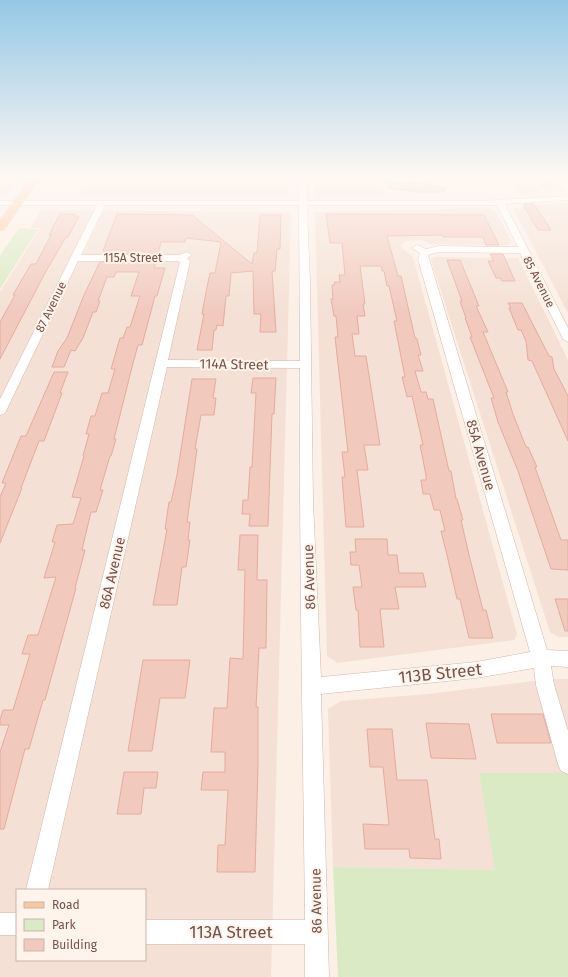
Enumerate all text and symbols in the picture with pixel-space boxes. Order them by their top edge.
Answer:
street label: 115A Street [104,251,163,265]
street label: 85 Avenue [520,254,558,310]
street label: 87 Avenue [33,279,69,335]
street label: 114A Street [199,355,270,374]
street label: 85A Avenue [462,418,499,493]
street label: 86A Avenue [96,535,129,611]
street label: 86 Avenue [300,544,319,610]
street label: 113B Street [397,659,484,688]
street label: 86 Avenue [307,868,326,934]
legend [16,889,146,961]
text: Road [52,898,80,912]
text: Park [52,918,76,932]
street label: 113A Street [189,922,274,943]
text: Building [52,938,98,952]

